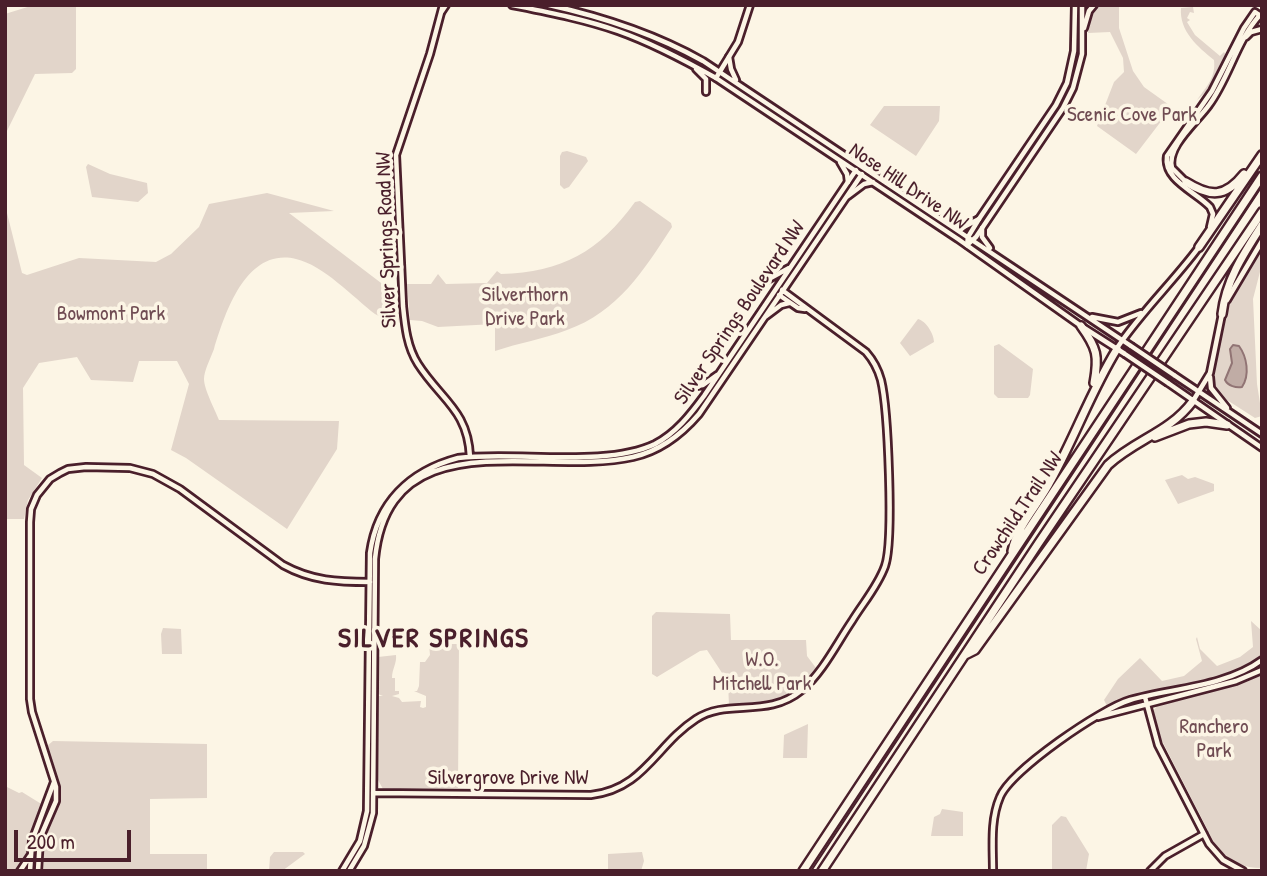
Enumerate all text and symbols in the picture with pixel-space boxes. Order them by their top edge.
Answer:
park label: Scenic Cove Park [1067,102,1197,128]
street label: Nose Hill Drive NW [844,138,972,236]
street label: Silver Springs Road NW [371,152,403,328]
street label: Silver Springs Boulevard NW [669,216,811,410]
park label: Silverthorn Drive Park [482,282,568,332]
park label: Bowmont Park [57,301,165,327]
street label: Crowchild Trail NW [967,447,1069,581]
district label: SILVER SPRINGS [340,623,528,657]
park label: W.O. Mitchell Park [713,647,811,697]
park label: Ranchero Park [1179,714,1249,764]
street label: Silvergrove Drive NW [428,765,588,791]
scale bar [18,816,135,860]
text: 200 m [27,827,75,856]

